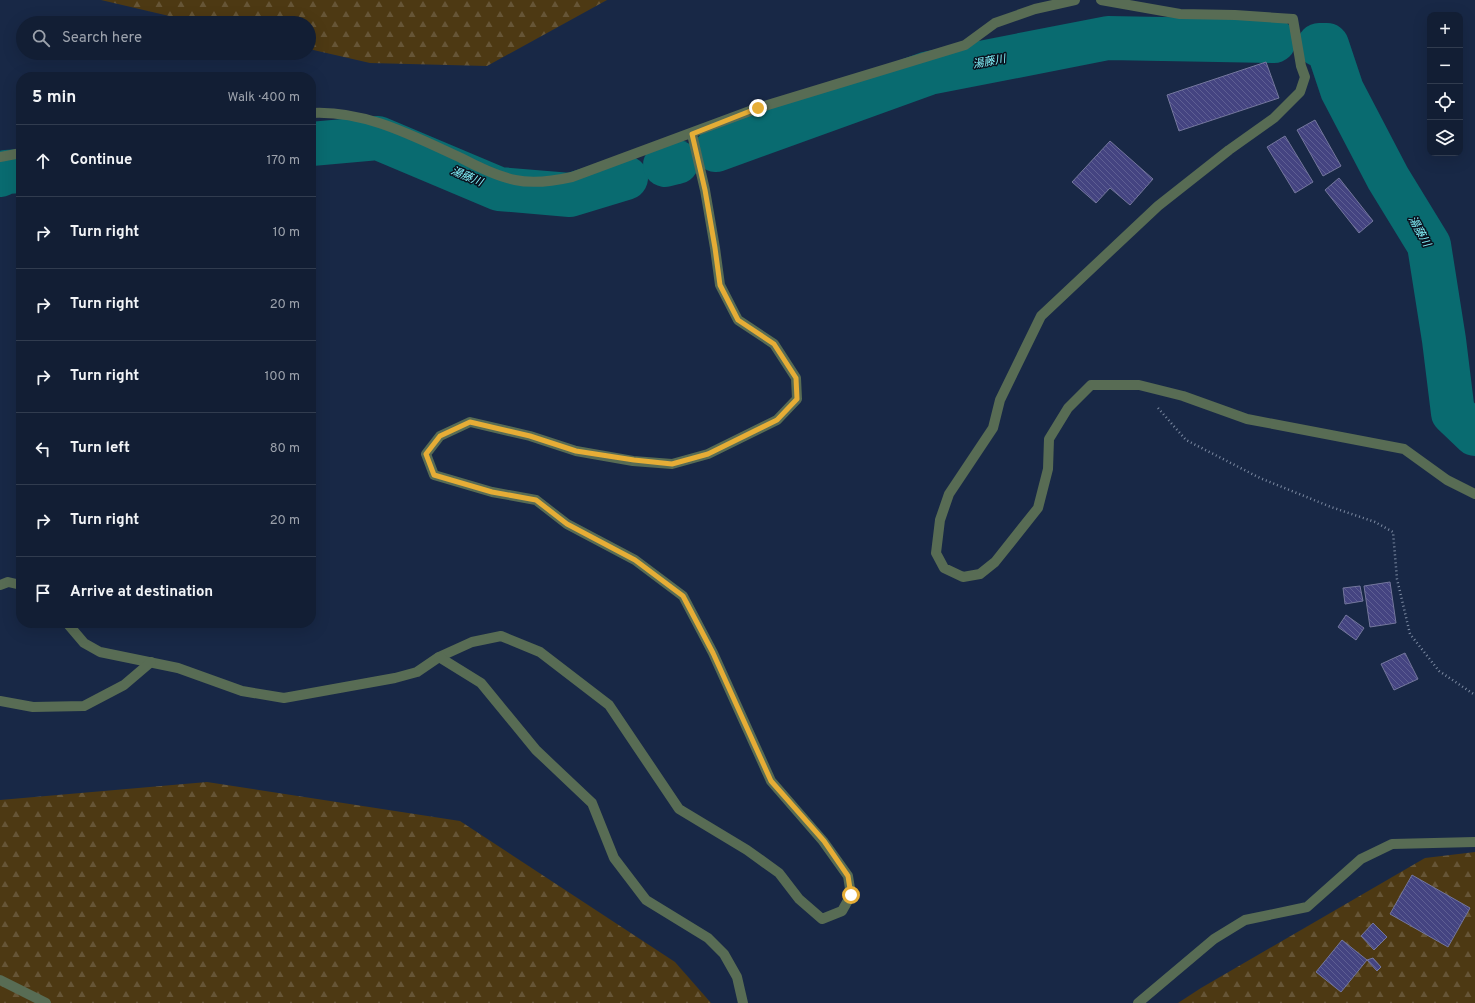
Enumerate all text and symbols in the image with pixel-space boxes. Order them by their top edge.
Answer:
map controls [1427,12,1463,156]
button: + [1427,12,1463,48]
search box [16,16,316,60]
icon: search [30,27,52,49]
text: Search here [62,29,142,48]
button: − [1427,48,1463,84]
water label: 湯藤川 [972,52,1008,72]
button: locate [1427,84,1463,120]
text: 5 min [32,87,76,109]
text: Walk · 400 m [227,90,300,106]
route end [749,99,767,117]
button: layers [1427,120,1463,156]
icon: ahead [32,150,54,172]
text: Continue [70,151,132,170]
text: 170 m [266,153,300,169]
water label: 湯藤川 [449,164,485,190]
water label: 湯藤川 [1405,214,1434,250]
icon: right [32,222,54,244]
text: Turn right [70,223,139,242]
text: 10 m [273,225,300,241]
icon: right [32,294,54,316]
text: Turn right [70,295,139,314]
text: 20 m [270,297,300,313]
icon: right [32,366,54,388]
text: Turn right [70,367,139,386]
text: 100 m [264,369,300,385]
icon: left [32,438,54,460]
text: Turn left [70,439,130,458]
text: 80 m [270,441,300,457]
icon: right [32,510,54,532]
text: Turn right [70,511,139,530]
text: 20 m [270,513,300,529]
icon: arrive [32,582,54,604]
text: Arrive at destination [70,583,213,602]
route start [842,886,860,904]

